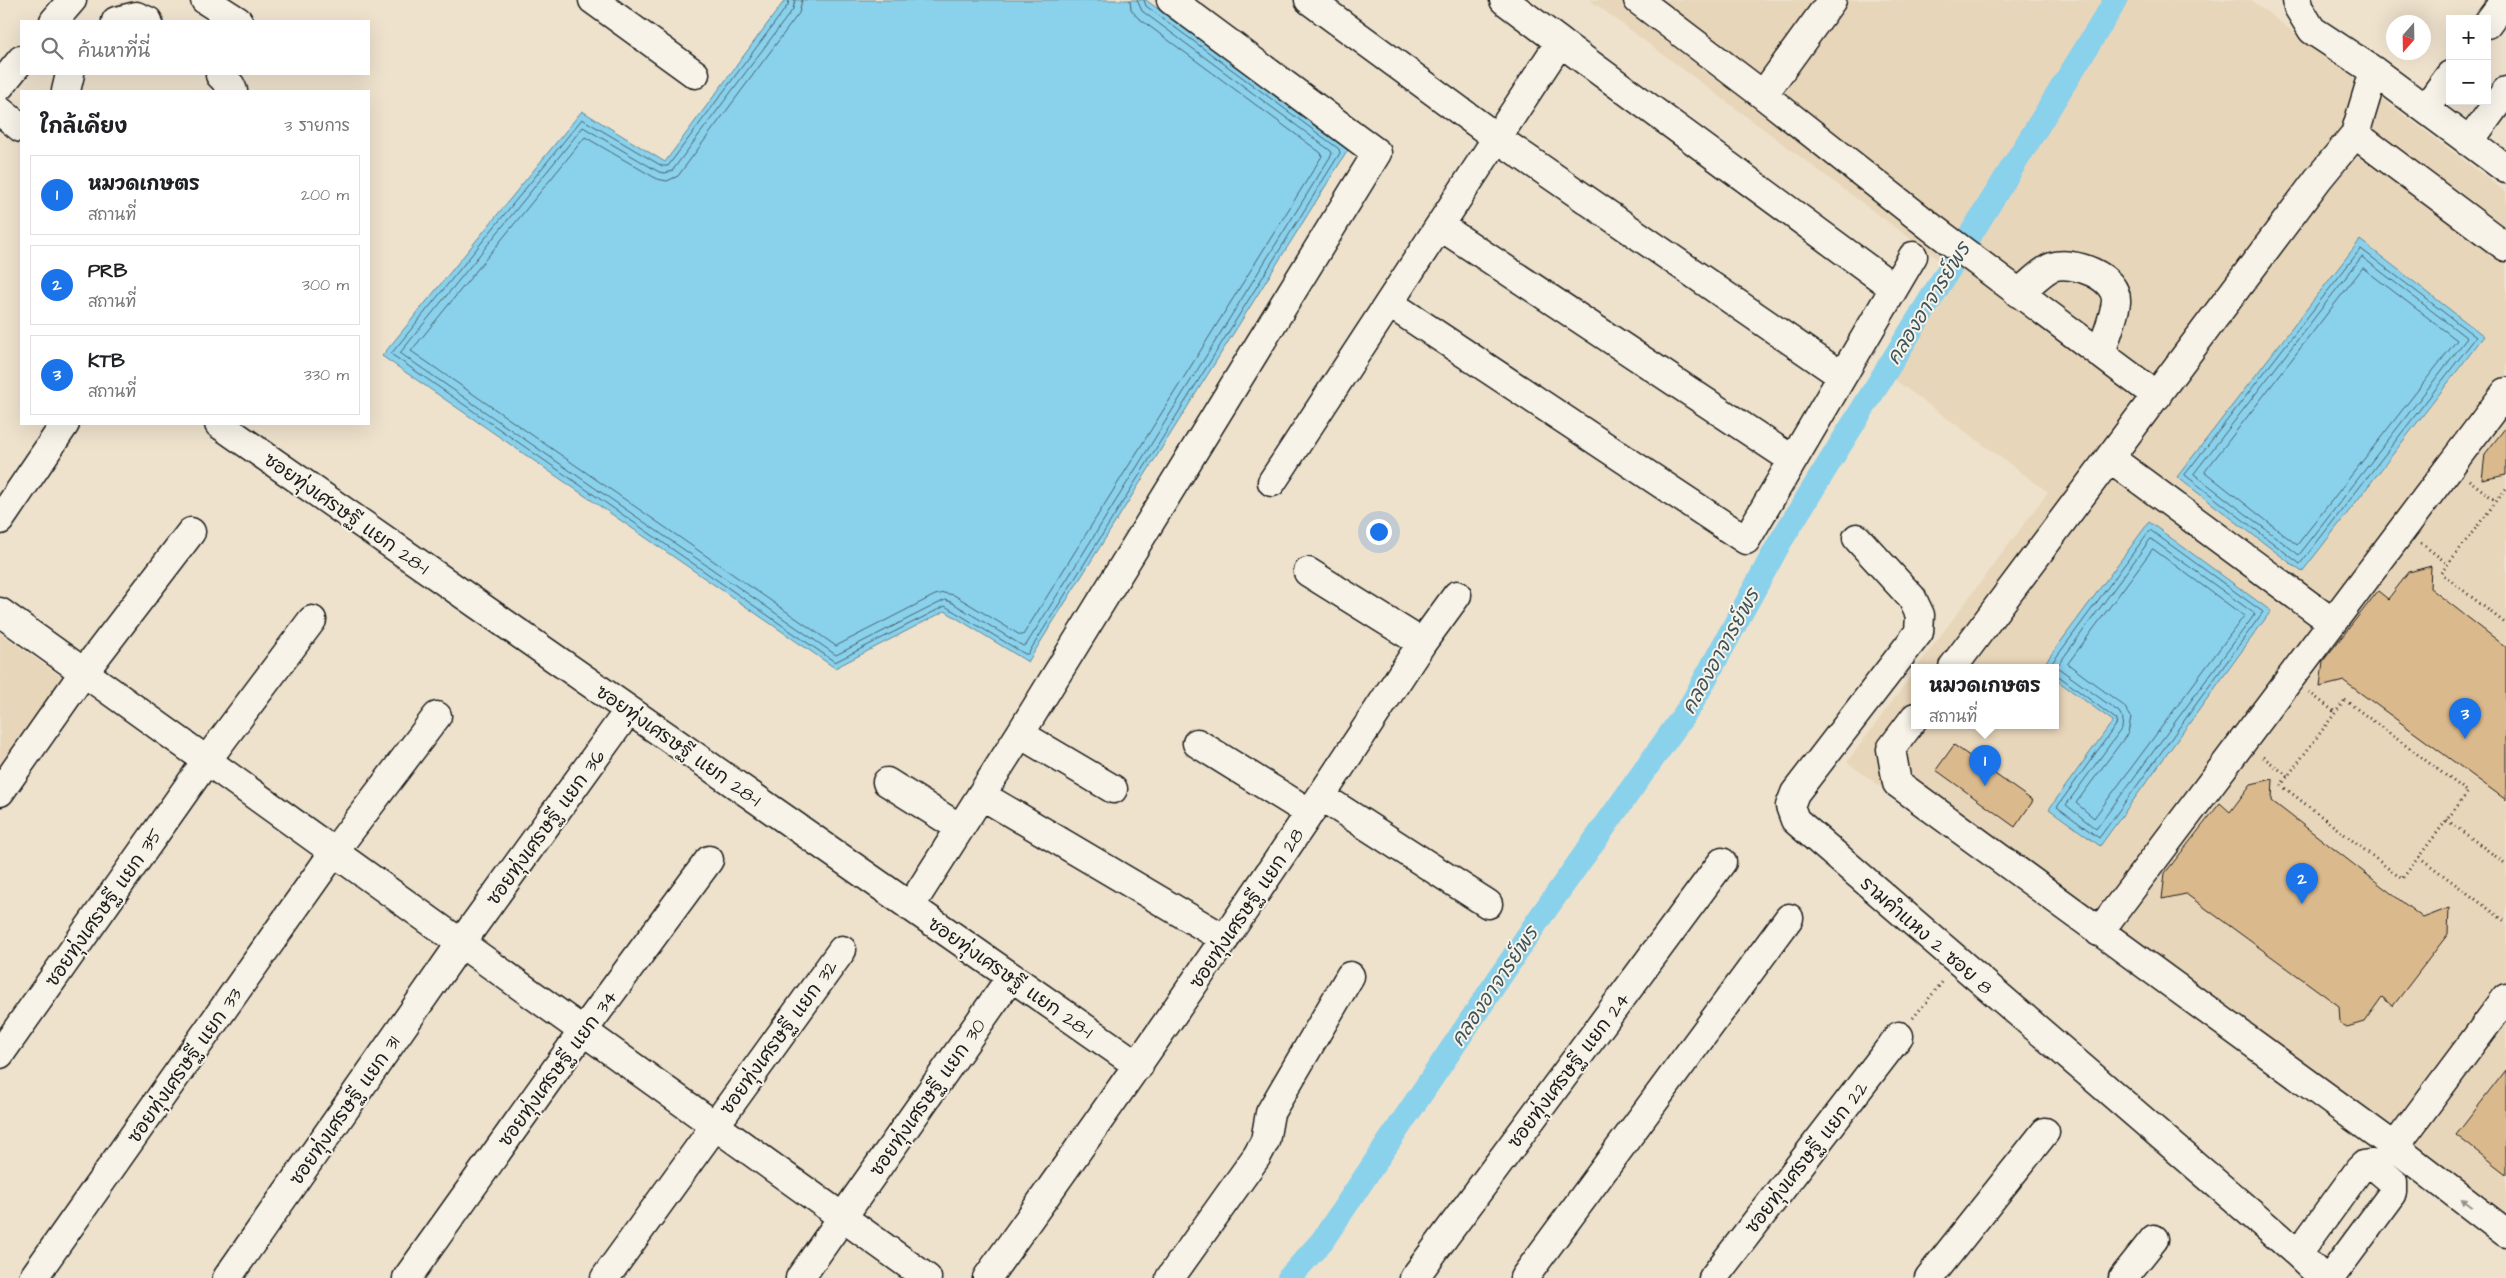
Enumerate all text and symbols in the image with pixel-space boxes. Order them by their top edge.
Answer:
north arrow [2386,15,2431,60]
map controls [2446,15,2491,105]
button: + [2446,15,2491,60]
search box [20,20,370,75]
icon: search [38,34,66,62]
text: ค้นหาที่นี่ [78,38,150,65]
button: − [2446,60,2491,105]
text: ใกล้เคียง [40,112,127,141]
text: 3 รายการ [284,115,350,137]
text: หมวดเกษตร [88,171,200,198]
text: 1 [56,184,58,206]
text: 200 m [301,184,349,206]
text: สถานที่ [88,204,136,226]
water label: คลองอาจารย์พร [1880,235,1979,370]
text: PRB [88,258,127,285]
text: 2 [52,274,62,296]
text: 300 m [302,274,349,296]
text: สถานที่ [88,291,136,313]
text: KTB [88,348,125,375]
text: 3 [53,364,61,386]
text: 330 m [304,364,349,386]
text: สถานที่ [88,381,136,403]
street label: ซอยทุ่งเศรษฐี แยก 28-1 [258,447,435,582]
your location [1366,519,1392,545]
water label: คลองอาจารย์พร [1675,582,1768,719]
popup [1911,664,2059,729]
text: หมวดเกษตร [1929,673,2041,700]
street label: ซอยทุ่งเศรษฐี แยก 28-1 [590,679,767,814]
pin: 3 [2449,698,2481,739]
text: สถานที่ [1929,706,1977,728]
street label: ซอยทุ่งเศรษฐี แยก 36 [480,744,612,911]
pin: 1 [1969,745,2001,786]
street label: ซอยทุ่งเศรษฐี แยก 35 [39,823,170,993]
street label: ซอยทุ่งเศรษฐี แยก 28 [1183,823,1311,994]
pin: 2 [2286,863,2318,904]
street label: รามคำแหง 2 ซอย 8 [1854,871,1998,1001]
street label: ซอยทุ่งเศรษฐี แยก 28-1 [922,911,1099,1046]
water label: คลองอาจารย์พร [1444,919,1547,1052]
street label: ซอยทุ่งเศรษฐี แยก 32 [714,955,845,1121]
street label: ซอยทุ่งเศรษฐี แยก 33 [121,982,249,1149]
street label: ซอยทุ่งเศรษฐี แยก 34 [492,985,624,1153]
street label: ซอยทุ่งเศรษฐี แยก 24 [1502,987,1637,1154]
street label: ซอยทุ่งเศรษฐี แยก 30 [864,1014,993,1182]
street label: ซอยทุ่งเศรษฐี แยก 31 [283,1030,407,1191]
street label: ซอยทุ่งเศรษฐี แยก 22 [1739,1076,1875,1240]
one-way arrow [2460,1198,2474,1208]

